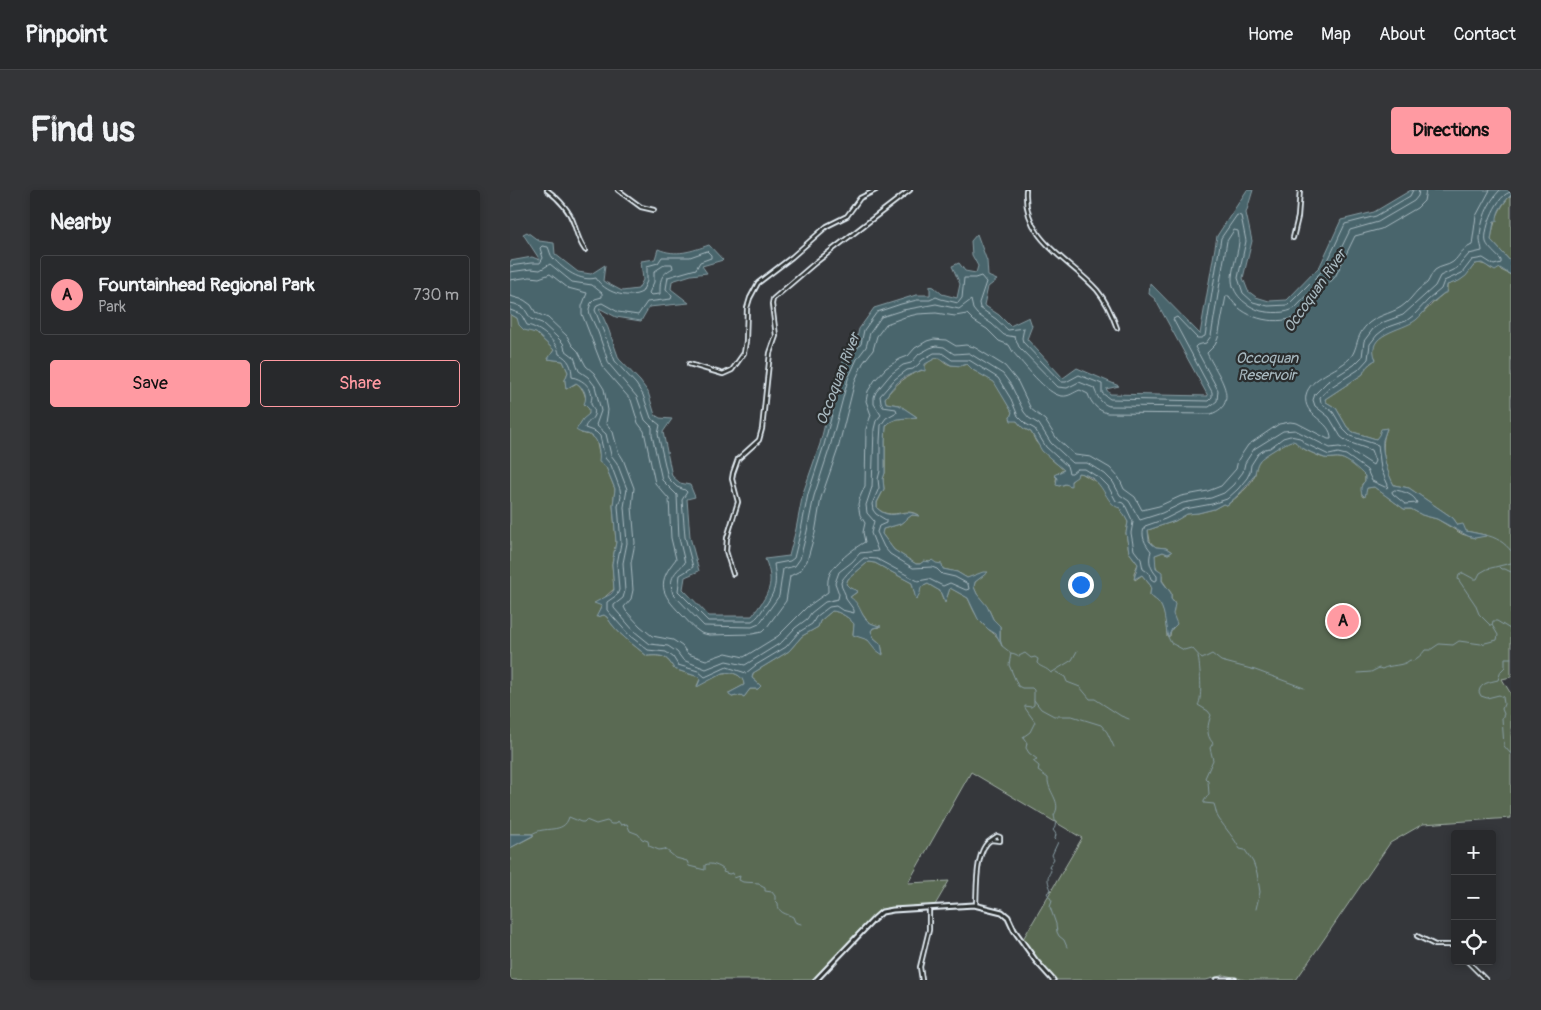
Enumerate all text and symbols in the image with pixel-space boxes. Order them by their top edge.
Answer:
text: Pinpoint [25,20,107,49]
text: Home [1248,23,1293,46]
text: Map [1321,23,1351,46]
text: About [1379,23,1425,46]
text: Contact [1453,23,1516,46]
button: Directions [1391,107,1511,154]
text: Find us [30,108,135,152]
text: Nearby [50,209,111,236]
water label: Occoquan River [1280,245,1352,336]
text: Fountainhead Regional Park [98,273,315,297]
text: A [62,285,72,305]
text: 730 m [413,285,459,305]
text: Park [98,297,126,317]
water label: Occoquan River [812,329,865,428]
water label: Occoquan Reservoir [1236,349,1300,385]
button: Save [50,360,250,407]
button: Share [260,360,460,407]
your location [1068,572,1094,598]
pin: A [1327,602,1359,640]
map controls [1451,830,1496,965]
button: + [1451,830,1496,875]
button: − [1451,875,1496,920]
button: locate [1451,920,1496,965]

